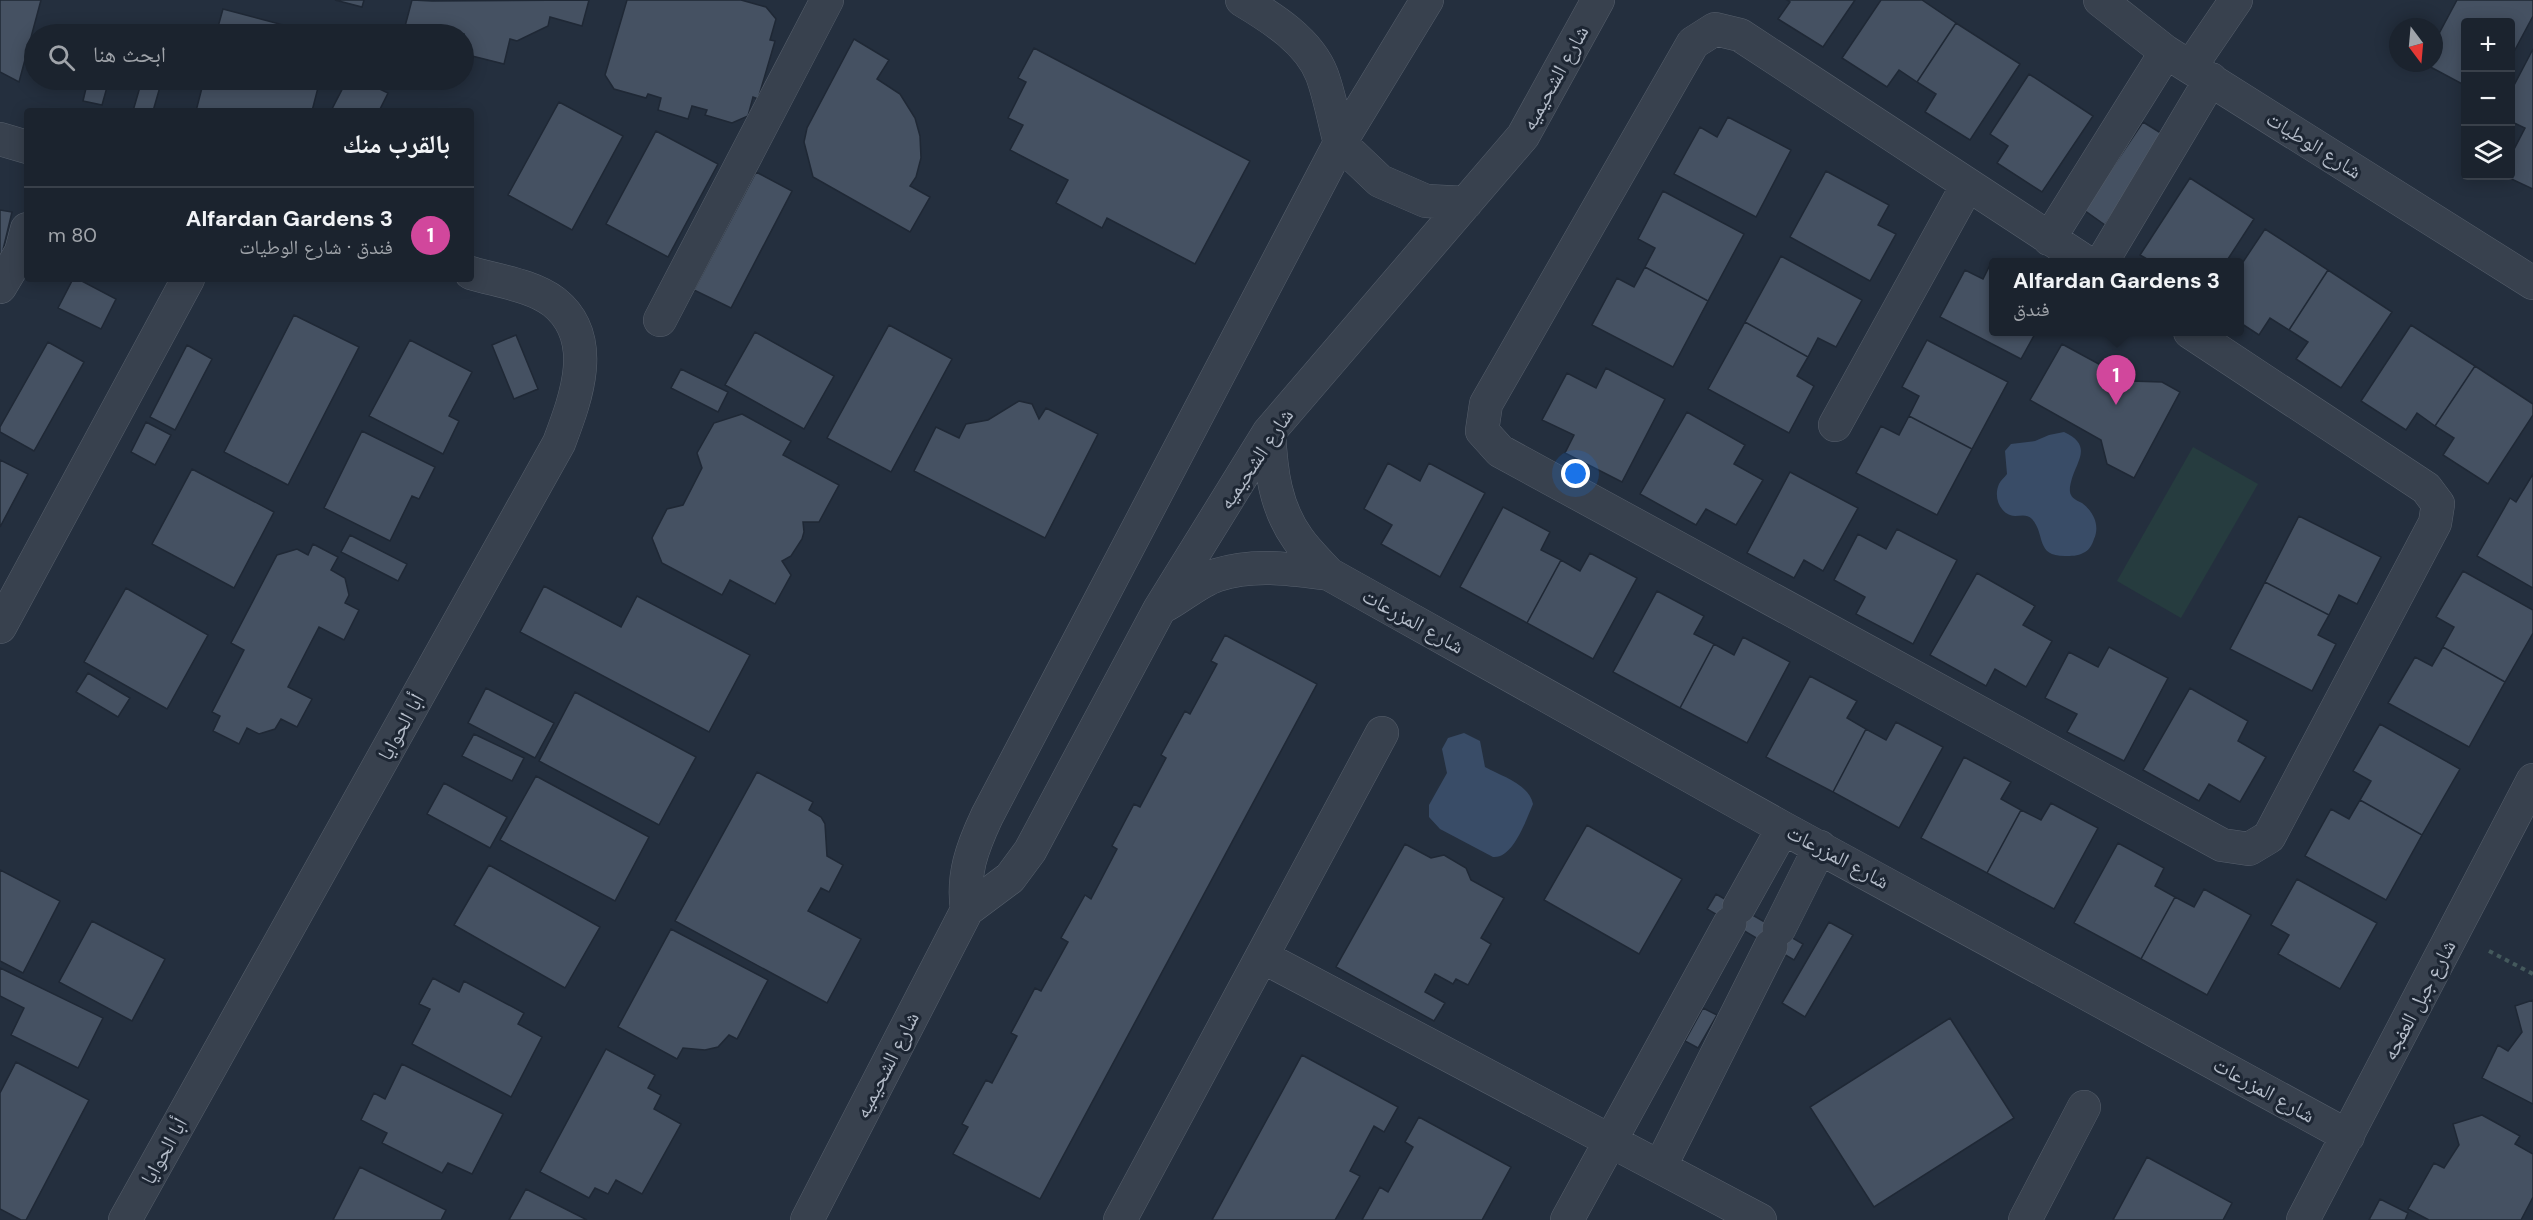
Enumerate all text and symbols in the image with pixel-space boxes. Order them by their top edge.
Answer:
north arrow [2389,18,2443,72]
map controls [2461,18,2515,180]
button: + [2461,18,2515,72]
street label: شارع الشحيميه [1515,20,1595,136]
search box [24,24,474,90]
text: ابحث هنا [93,40,166,69]
icon: search [45,41,78,74]
button: − [2461,72,2515,126]
street label: شارع الوطيات [2261,105,2367,185]
button: layers [2461,126,2515,180]
text: بالقرب منك [342,127,450,161]
text: Alfardan Gardens 3 [186,204,393,233]
text: 80 m [48,222,97,248]
text: 1 [427,222,434,248]
text: فندق · شارع الوطيات [239,234,393,260]
popup [1989,258,2244,336]
text: Alfardan Gardens 3 [2013,266,2220,295]
text: فندق [2013,296,2050,322]
pin: 1 [2096,356,2136,405]
street label: شارع الشحيميه [1212,403,1300,515]
your location [1561,459,1590,488]
street label: شارع المزرعات [1357,582,1469,660]
street label: أبا الحوايا [371,689,431,765]
street label: شارع المزرعات [1782,818,1894,896]
street label: شارع جبل العفجه [2375,935,2463,1065]
street label: شارع الشحيميه [848,1007,926,1123]
street label: شارع المزرعات [2208,1051,2320,1129]
street label: أبا الحوايا [134,1113,194,1189]

